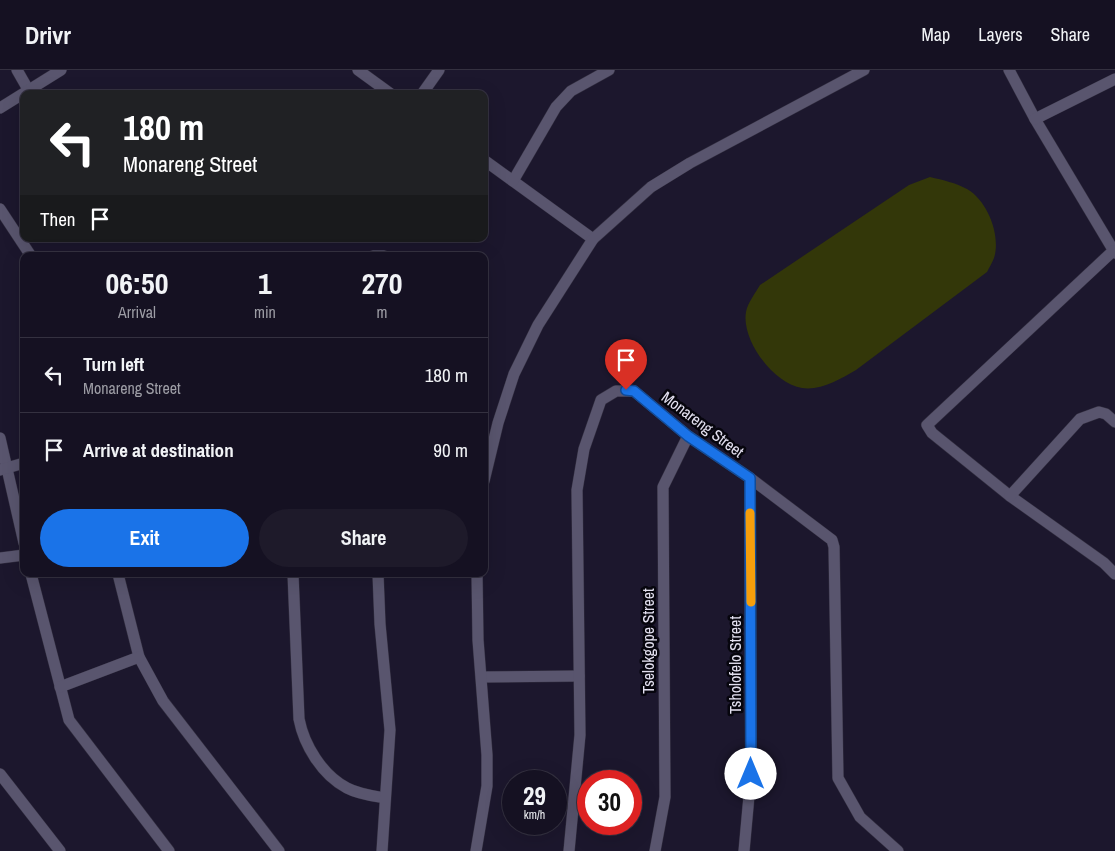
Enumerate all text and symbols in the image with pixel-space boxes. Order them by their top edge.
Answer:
text: Drivr [25,19,71,51]
text: Map [922,22,950,47]
text: Layers [978,22,1023,47]
text: Share [1051,22,1090,47]
text: 180 m [123,104,204,151]
icon: left [40,110,105,175]
text: Monareng Street [123,149,257,179]
icon: arrive [86,205,114,233]
text: Then [40,206,76,232]
text: 06:50 [106,263,168,303]
text: 1 [258,263,272,303]
text: 270 [361,263,402,303]
text: Arrival [118,301,156,323]
text: min [254,301,276,323]
text: m [376,301,387,323]
pin [605,339,647,390]
icon: arrive [612,346,640,374]
text: Turn left [83,351,144,377]
icon: left [40,361,68,389]
text: 180 m [425,362,468,388]
text: Monareng Street [83,377,181,399]
street label: Monareng Street [657,386,749,462]
icon: arrive [40,436,68,464]
text: Arrive at destination [83,437,234,463]
text: 90 m [433,437,468,463]
button: Exit [40,509,249,567]
button: Share [259,509,468,567]
street label: Tselokgope Street [637,588,659,694]
street label: Tsholofelo Street [724,616,746,714]
position arrow [724,747,776,799]
speed limit sign: 30 [577,770,642,835]
text: 29 [523,779,546,813]
text: km/h [524,807,545,823]

